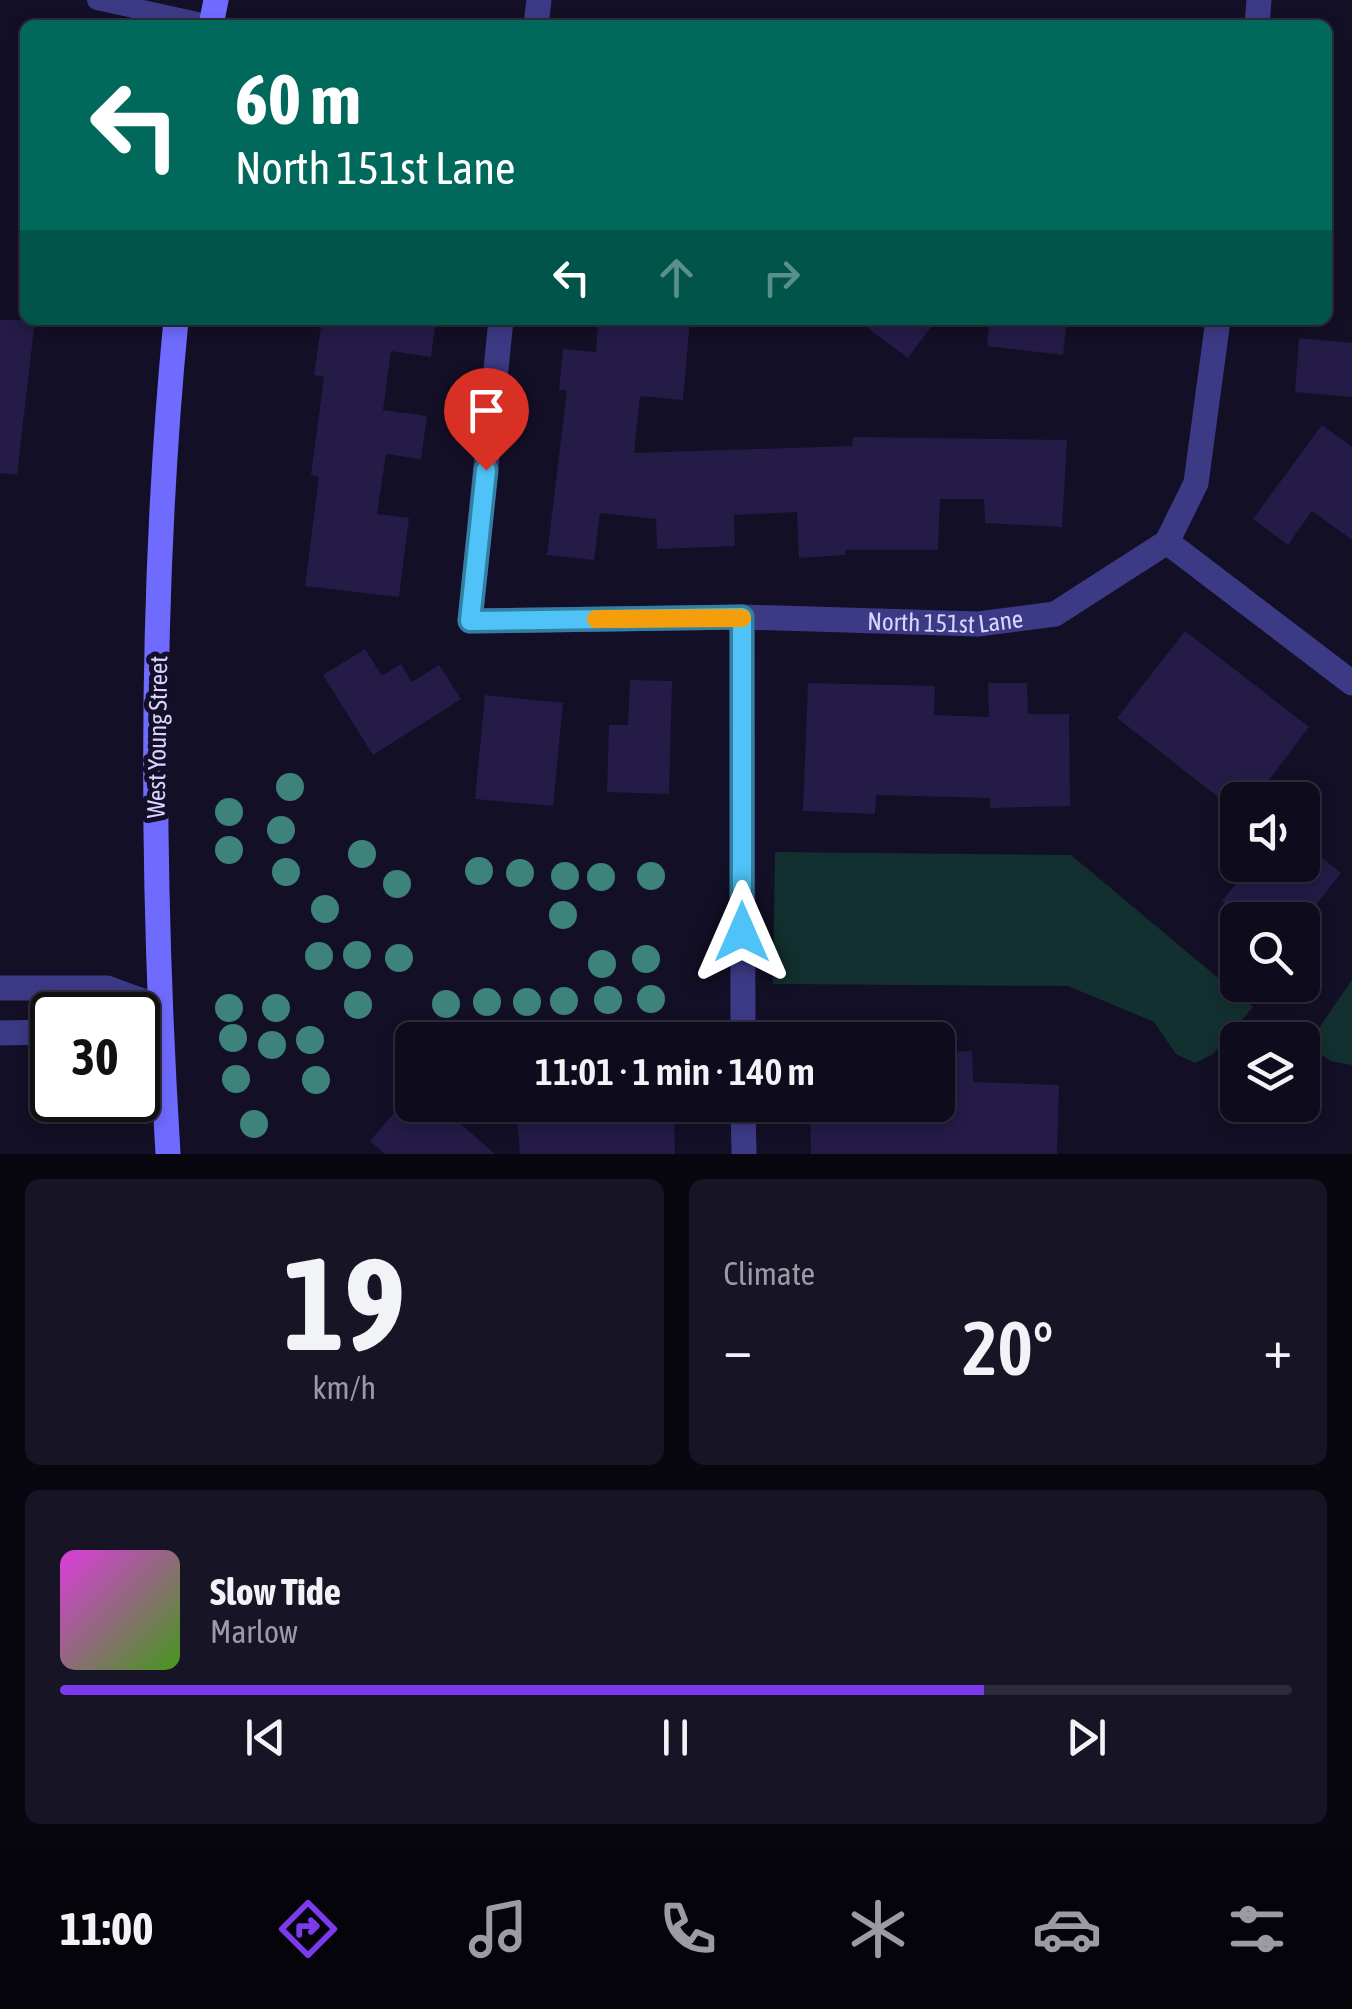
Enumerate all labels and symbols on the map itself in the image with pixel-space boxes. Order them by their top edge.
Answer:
pin [444,368,529,471]
street label: North 151st Lane [867,604,1025,638]
street label: West Young Street [142,655,172,819]
position arrow [690,880,794,984]
speed limit sign: 30 [30,992,160,1122]

